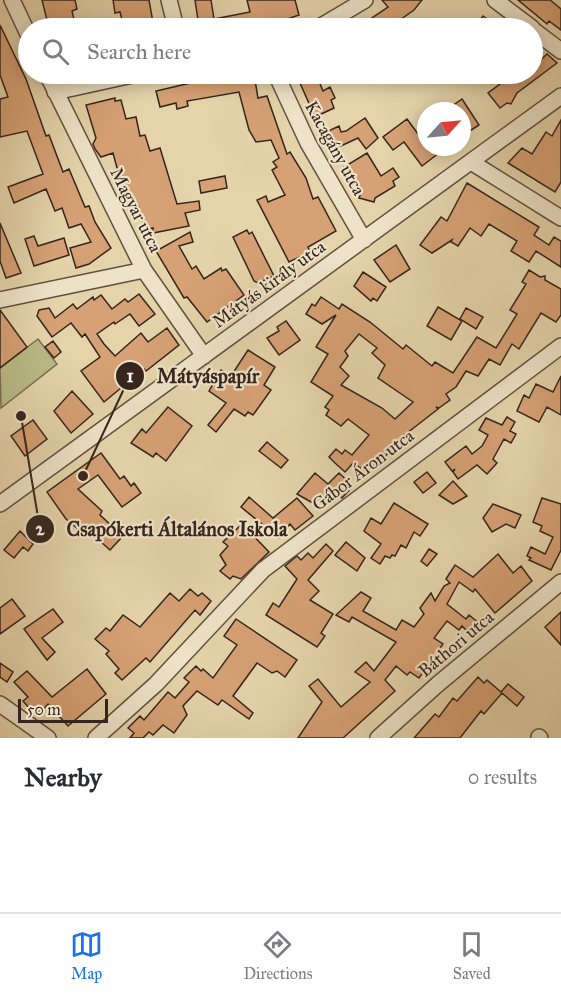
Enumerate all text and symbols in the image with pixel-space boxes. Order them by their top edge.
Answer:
search box [18,18,543,84]
icon: search [39,35,72,68]
text: Search here [87,38,191,65]
street label: Kacagány utca [299,97,370,200]
north arrow [417,102,471,156]
street label: Magyar utca [104,164,167,257]
street label: Mátyás király utca [208,235,330,332]
callout: Mátyáspapír [115,357,272,395]
text: Mátyáspapír [157,364,260,389]
text: 1 [126,365,134,387]
street label: Gábor Áron utca [306,423,419,516]
callout: Csapókerti Általános Iskola [25,510,300,548]
text: Csapókerti Általános Iskola [67,516,288,542]
text: 2 [36,518,46,540]
street label: Báthori utca [414,606,498,682]
scale bar [18,696,108,724]
text: 50 m [27,700,61,719]
text: Nearby [24,761,102,793]
text: 0 results [468,765,537,789]
tab: Map [70,928,103,983]
tab: Directions [243,928,312,983]
tab: Saved [453,928,491,983]

